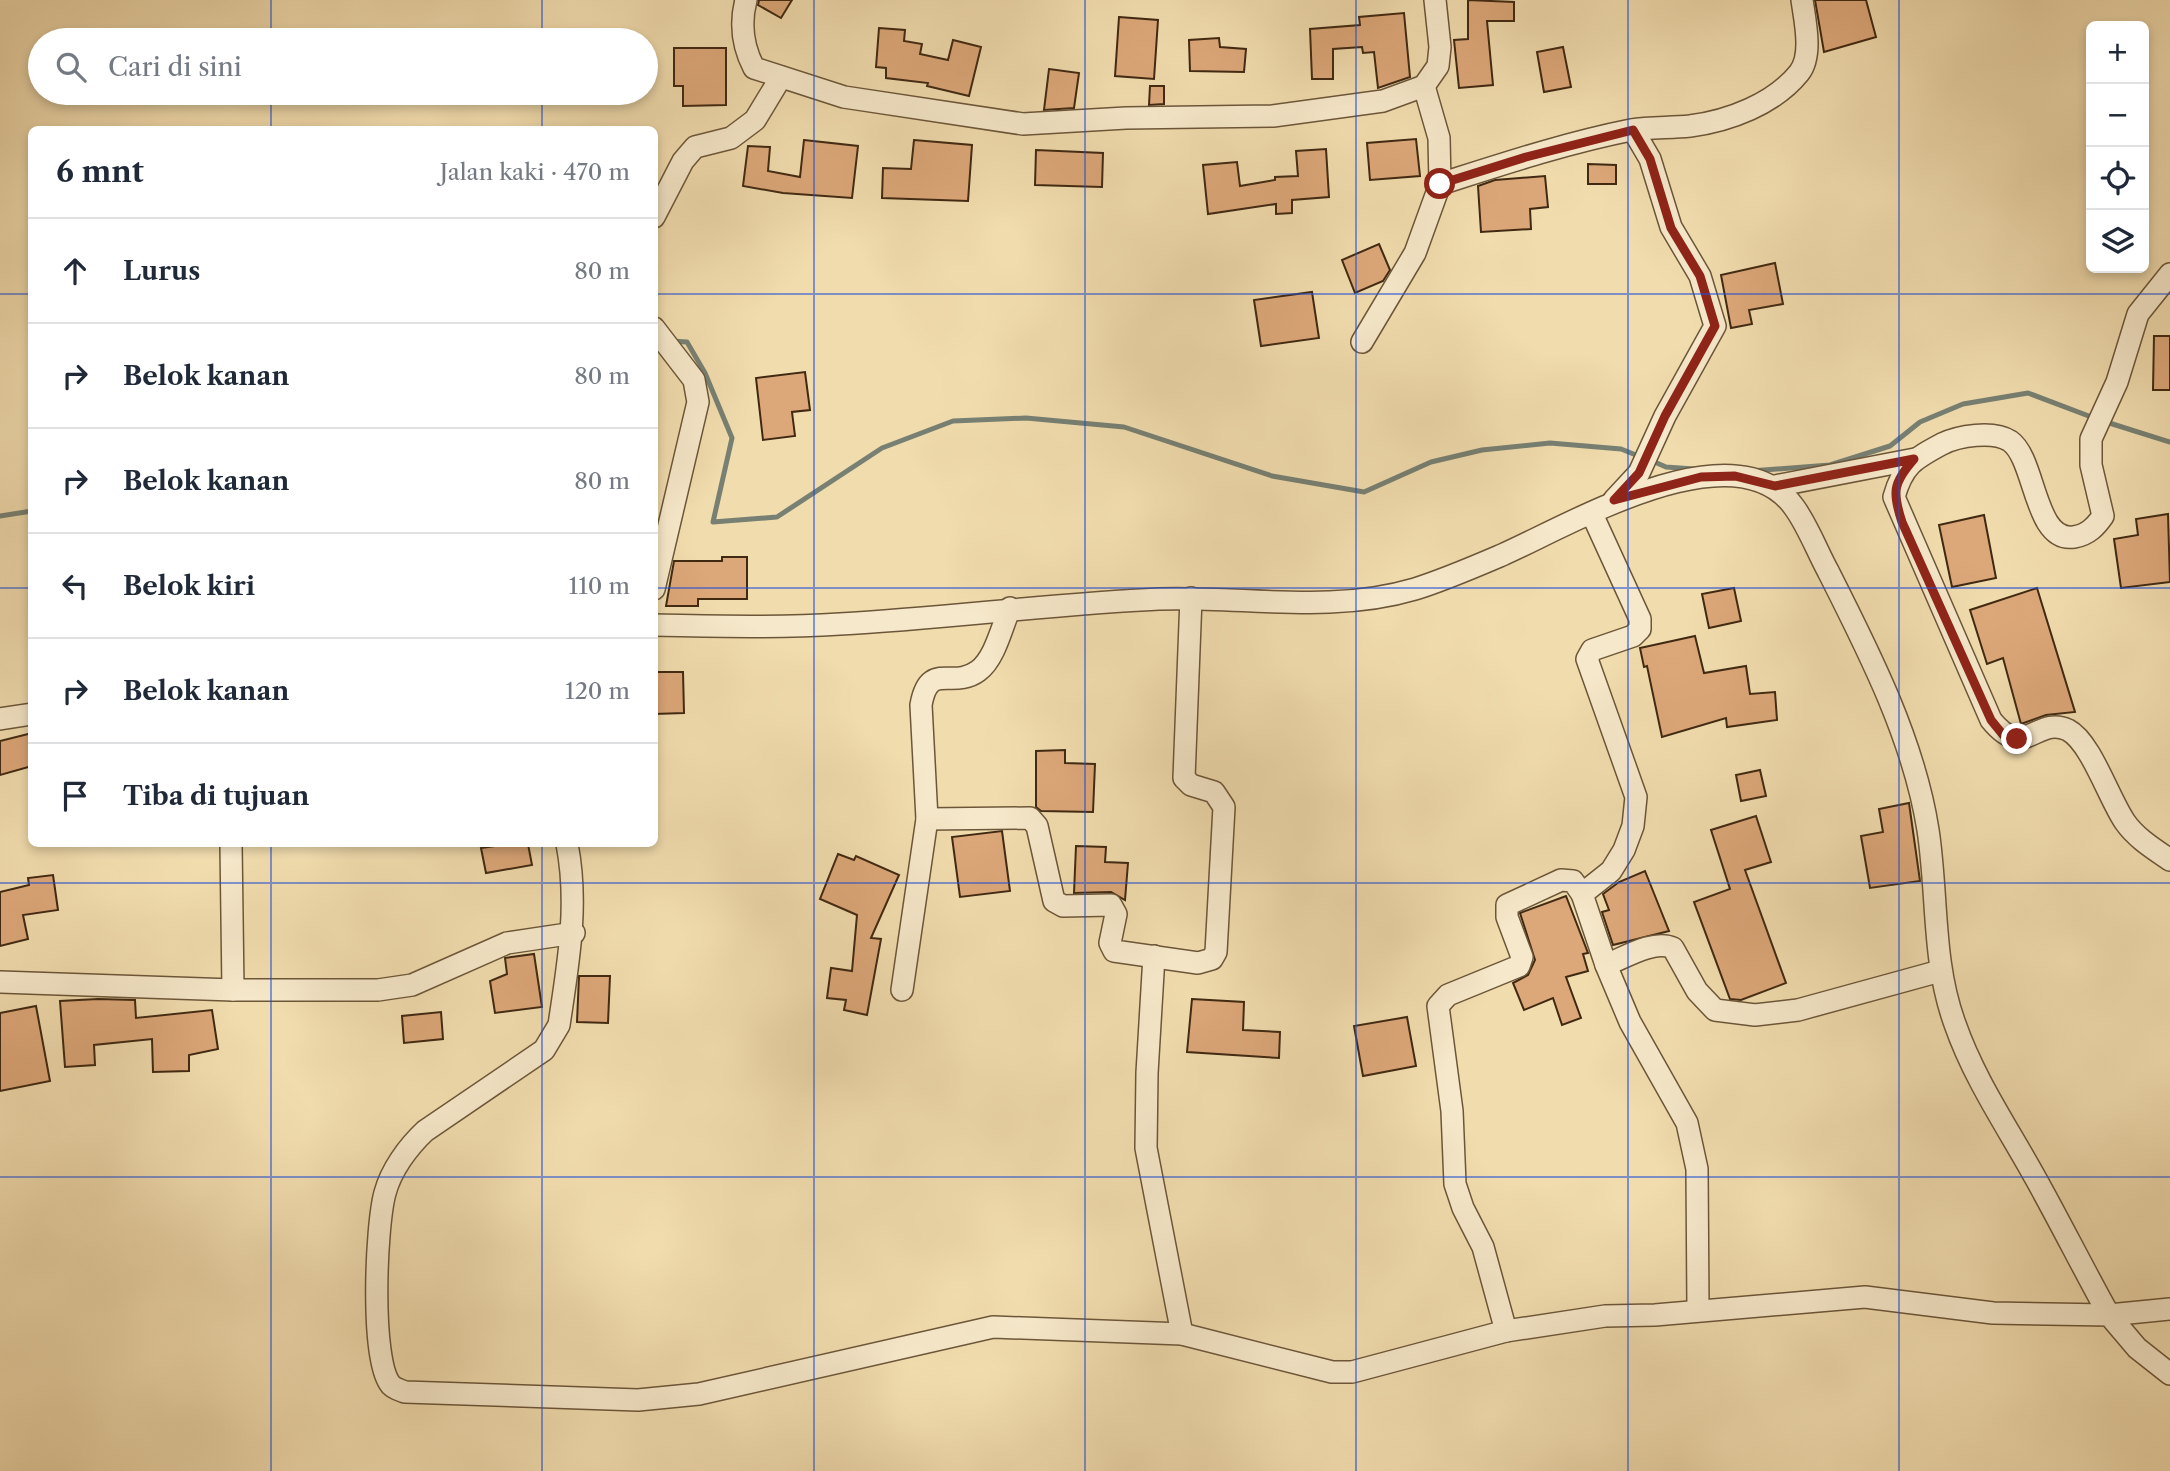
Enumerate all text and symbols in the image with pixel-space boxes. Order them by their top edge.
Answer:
map controls [2086,21,2149,273]
button: + [2086,21,2149,84]
search box [28,28,658,105]
icon: search [52,48,90,86]
text: Cari di sini [108,51,242,83]
button: − [2086,84,2149,147]
button: locate [2086,147,2149,210]
text: 6 mnt [56,153,144,190]
text: Jalan kaki · 470 m [440,158,630,186]
route start [1424,168,1455,199]
button: layers [2086,210,2149,273]
icon: ahead [56,252,94,290]
text: Lurus [123,255,200,287]
text: 80 m [574,257,630,285]
icon: right [56,357,94,395]
text: Belok kanan [123,360,289,392]
text: 80 m [574,362,630,390]
icon: right [56,462,94,500]
text: Belok kanan [123,465,289,497]
text: 80 m [574,467,630,495]
icon: left [56,567,94,605]
text: Belok kiri [123,570,255,602]
text: 110 m [569,572,630,600]
icon: right [56,672,94,710]
text: Belok kanan [123,675,289,707]
text: 120 m [565,677,630,705]
route end [2001,723,2032,754]
icon: arrive [56,777,94,815]
text: Tiba di tujuan [123,780,309,812]

